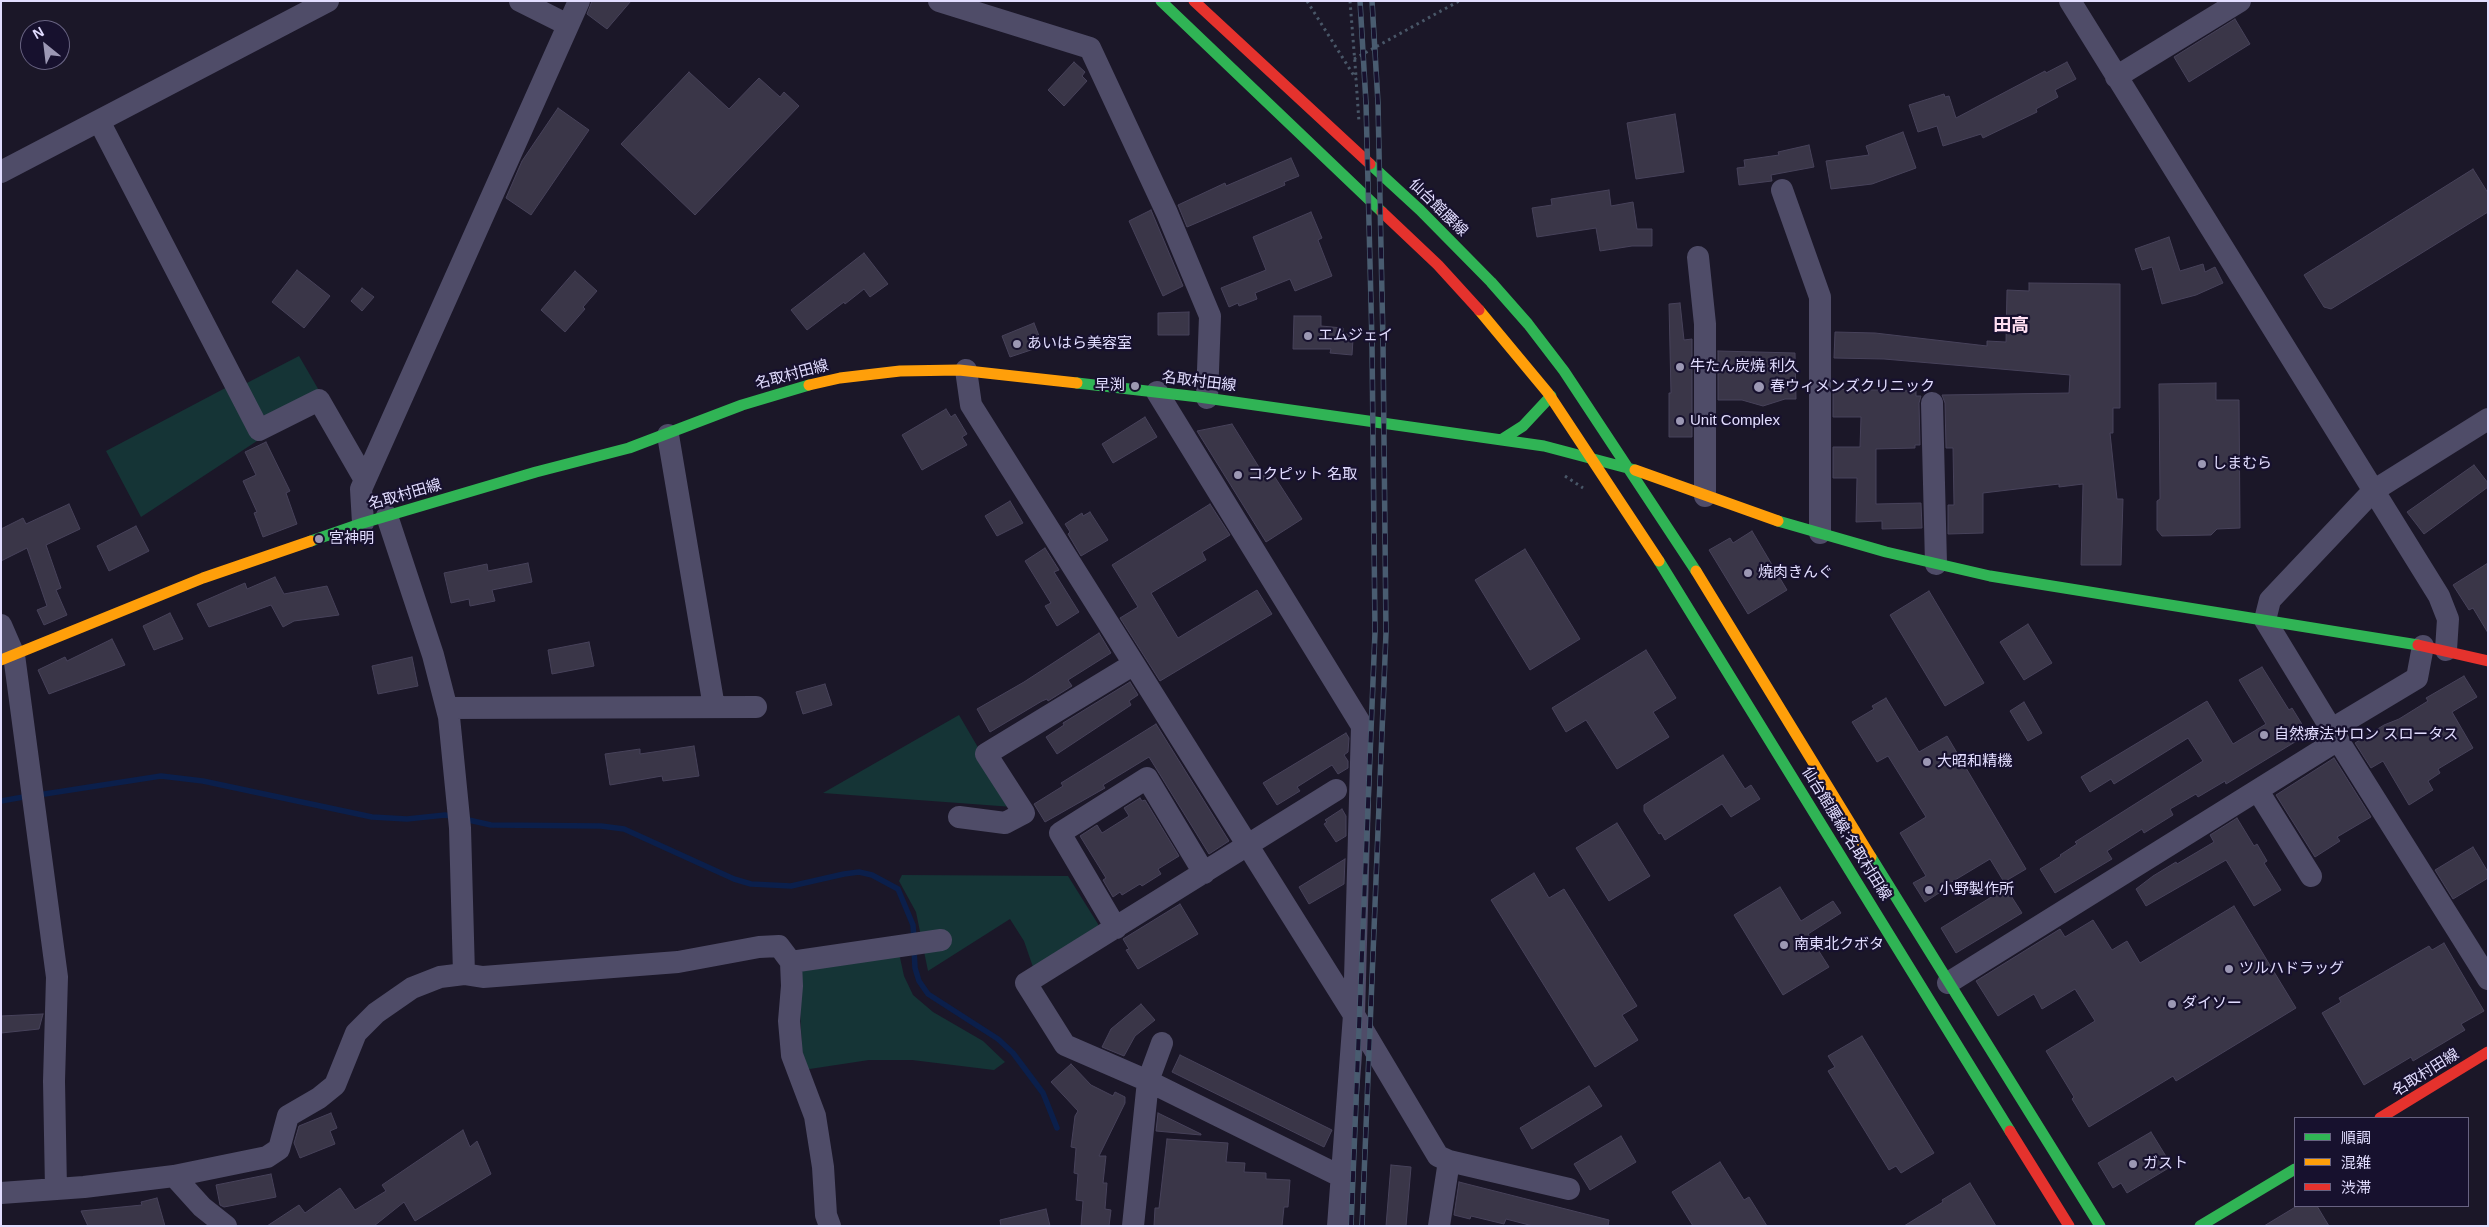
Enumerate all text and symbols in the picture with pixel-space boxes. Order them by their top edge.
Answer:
north arrow [20,20,70,70]
text: N [30,23,47,42]
street label: 仙台館腰線 [1405,175,1471,241]
district label: 田高 [1993,315,2029,337]
place label: エムジェイ [1318,327,1393,345]
marker: エムジェイ [1302,330,1314,342]
place label: あいはら美容室 [1027,335,1132,353]
marker: あいはら美容室 [1011,338,1023,350]
street label: 名取村田線 [753,357,831,393]
place label: 牛たん炭焼 利久 [1690,358,1799,376]
marker: 牛たん炭焼 利久 [1674,361,1686,373]
street label: 名取村田線 [1161,368,1237,396]
place label: 早渕 [1095,377,1125,395]
place label: 春ウィメンズクリニック [1770,378,1935,396]
marker: 早渕 [1129,380,1141,392]
marker: 春ウィメンズクリニック [1752,380,1766,394]
place label: Unit Complex [1690,412,1780,430]
marker: Unit Complex [1674,415,1686,427]
place label: しまむら [2212,455,2272,473]
marker: しまむら [2196,458,2208,470]
place label: コクピット 名取 [1248,466,1357,484]
marker: コクピット 名取 [1232,469,1244,481]
street label: 名取村田線 [366,476,444,514]
place label: 宮神明 [329,530,374,548]
marker: 宮神明 [313,533,325,545]
place label: 焼肉きんぐ [1758,564,1833,582]
marker: 焼肉きんぐ [1742,567,1754,579]
place label: 自然療法サロン スロータス [2274,726,2458,744]
marker: 自然療法サロン スロータス [2258,729,2270,741]
place label: 大昭和精機 [1937,753,2012,771]
marker: 大昭和精機 [1921,756,1933,768]
street label: 仙台館腰線;名取村田線 [1798,764,1894,904]
place label: 小野製作所 [1939,881,2014,899]
marker: 小野製作所 [1923,884,1935,896]
place label: 南東北クボタ [1794,936,1884,954]
marker: 南東北クボタ [1778,939,1790,951]
place label: ツルハドラッグ [2239,960,2344,978]
marker: ツルハドラッグ [2223,963,2235,975]
place label: ダイソー [2182,995,2242,1013]
marker: ダイソー [2166,998,2178,1010]
street label: 名取村田線 [2389,1045,2463,1101]
legend [2294,1117,2469,1207]
text: 順調 [2341,1129,2371,1146]
text: 混雑 [2341,1154,2371,1171]
place label: ガスト [2143,1155,2188,1173]
marker: ガスト [2127,1158,2139,1170]
text: 渋滞 [2341,1179,2371,1196]

